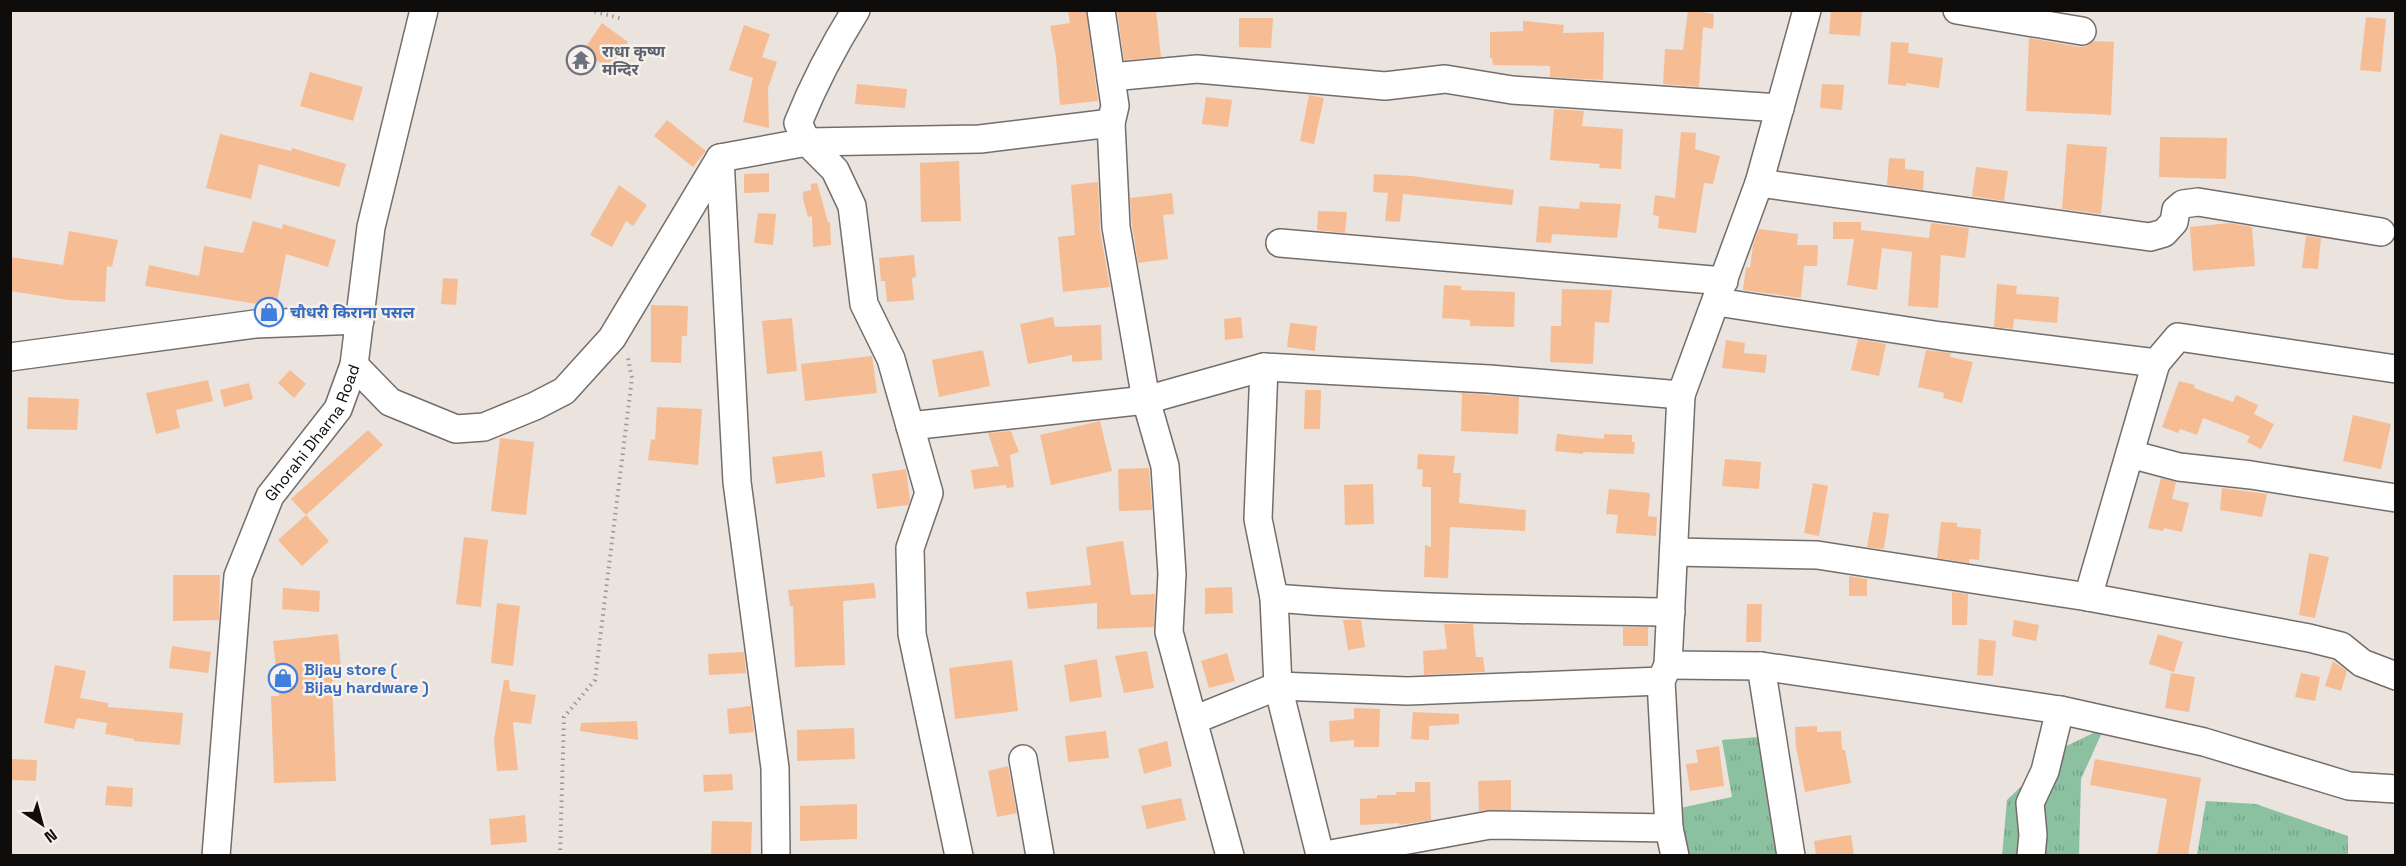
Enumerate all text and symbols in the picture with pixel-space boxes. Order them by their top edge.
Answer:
place label: राधा कृष्ण मन्दिर [602,41,666,80]
temple icon: राधा कृष्ण मन्दिर [565,44,597,76]
shop icon: चौधरी किराना पसल [253,296,285,328]
place label: चौधरी किराना पसल [290,302,416,323]
street label: Ghorahi Dharna Road [260,361,364,506]
place label: Bijay store ( Bijay hardware ) [304,659,429,698]
shop icon: Bijay store ( Bijay hardware ) [267,662,299,694]
north arrow [12,794,72,854]
text: N [40,824,61,847]

